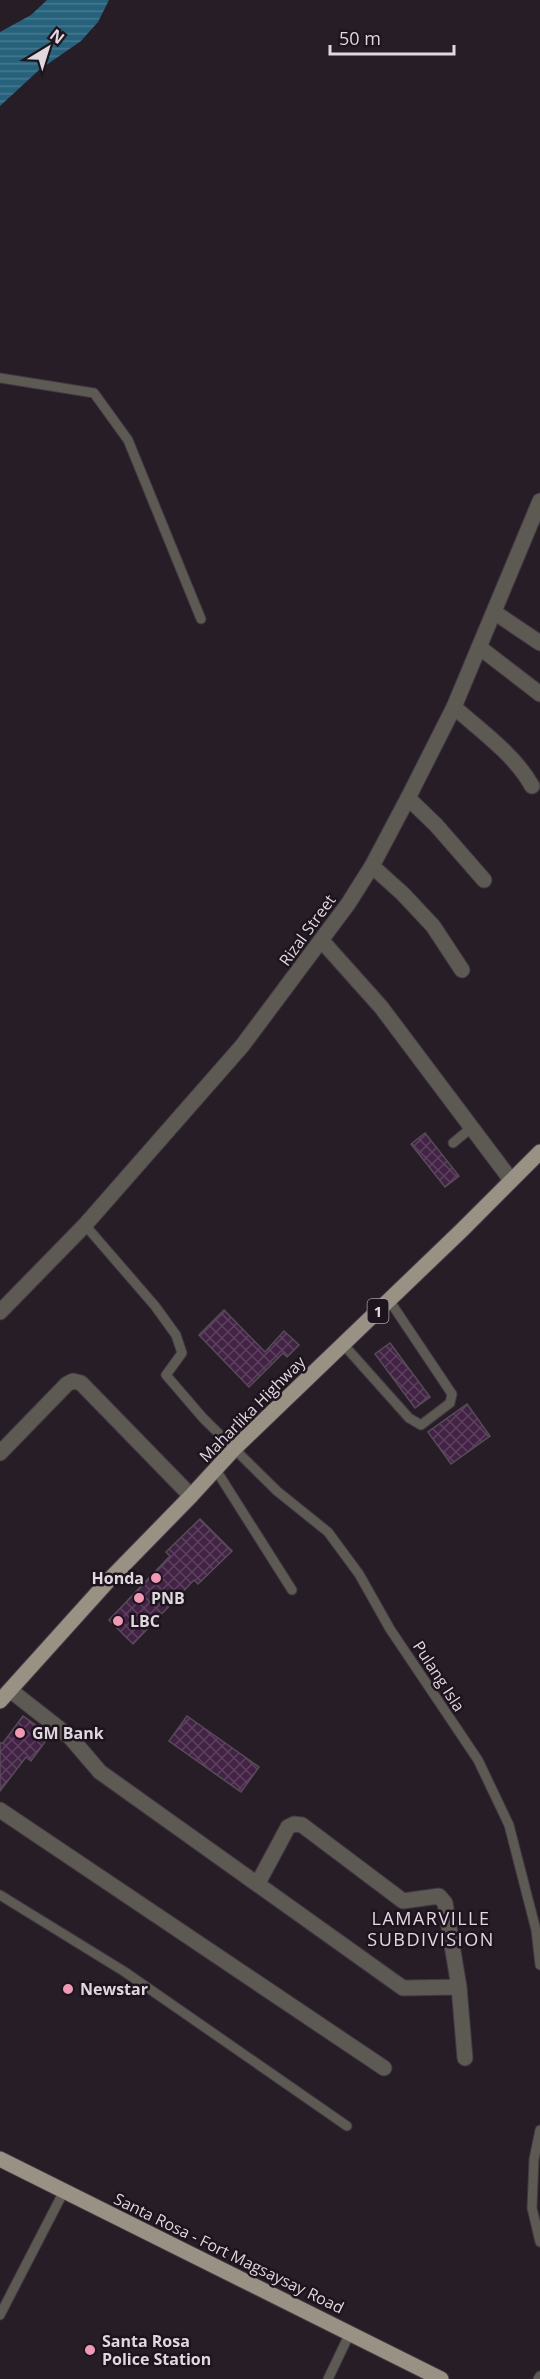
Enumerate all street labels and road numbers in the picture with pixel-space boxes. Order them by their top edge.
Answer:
street label: Rizal Street [274,890,341,970]
road number: 1 [368,1299,388,1323]
street label: Maharlika Highway [194,1350,311,1467]
street label: Pulang Isla [408,1636,470,1716]
street label: Santa Rosa - Fort Magsaysay Road [110,2188,348,2318]

